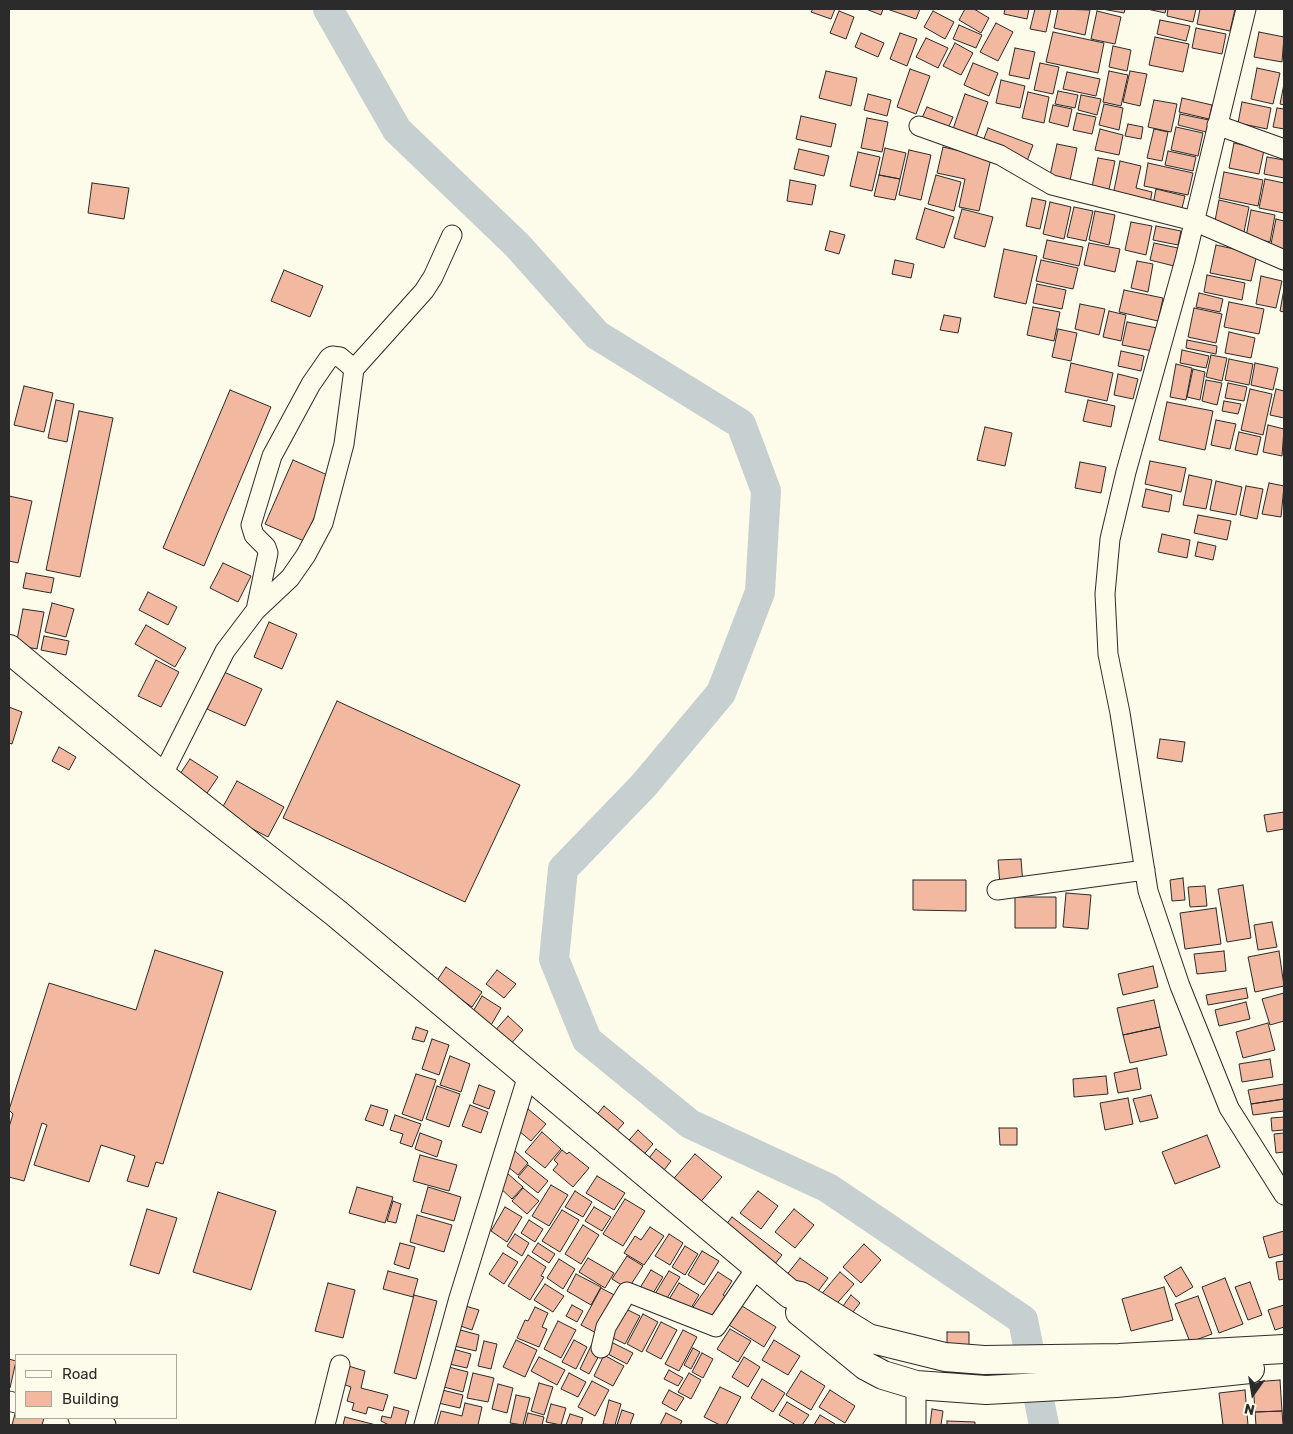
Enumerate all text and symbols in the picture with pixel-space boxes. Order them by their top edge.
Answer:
legend [15,1354,178,1419]
text: Road [62,1365,98,1383]
north arrow [1228,1369,1278,1419]
text: Building [62,1390,119,1408]
text: N [1243,1400,1256,1419]

